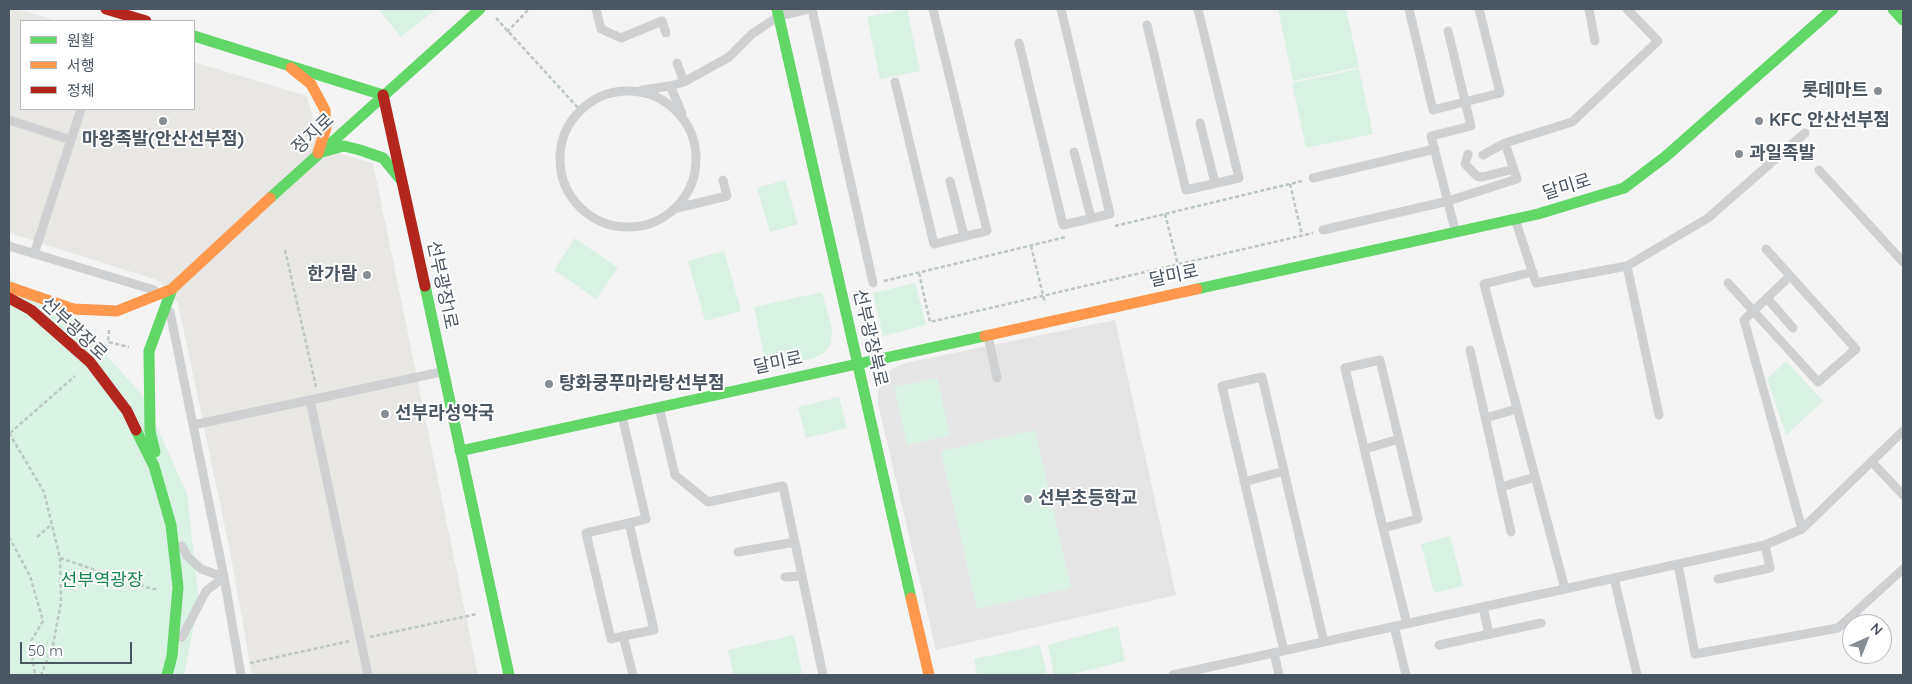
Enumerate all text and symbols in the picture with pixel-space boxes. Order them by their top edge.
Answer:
legend [20,20,195,110]
text: 원활 [67,31,95,50]
text: 서행 [67,56,95,75]
place label: 롯데마트 [1802,80,1868,102]
text: 정체 [67,81,95,100]
marker: 롯데마트 [1872,85,1884,97]
street label: 정지로 [287,109,339,159]
place label: KFC 안산선부점 [1769,110,1890,132]
marker: 마왕족발(안산선부점) [157,115,169,127]
marker: KFC 안산선부점 [1753,115,1765,127]
place label: 마왕족발(안산선부점) [82,129,244,151]
place label: 과일족발 [1749,143,1815,165]
marker: 과일족발 [1733,148,1745,160]
street label: 달미로 [1540,169,1594,205]
street label: 선부광장1로 [422,239,462,331]
street label: 달미로 [1147,260,1201,292]
place label: 한가람 [307,264,357,286]
marker: 한가람 [361,269,373,281]
street label: 선부광장북로 [848,287,892,389]
street label: 선부광장로 [36,293,112,365]
street label: 달미로 [751,347,805,379]
place label: 탕화쿵푸마라탕선부점 [559,373,725,395]
marker: 탕화쿵푸마라탕선부점 [543,378,555,390]
place label: 선부라성약국 [395,403,494,425]
marker: 선부라성약국 [379,408,391,420]
place label: 선부초등학교 [1038,488,1137,510]
marker: 선부초등학교 [1022,493,1034,505]
park label: 선부역광장 [61,570,143,592]
north arrow [1842,614,1892,664]
text: N [1867,619,1887,639]
scale bar [22,632,135,664]
text: 50 m [28,641,63,660]

